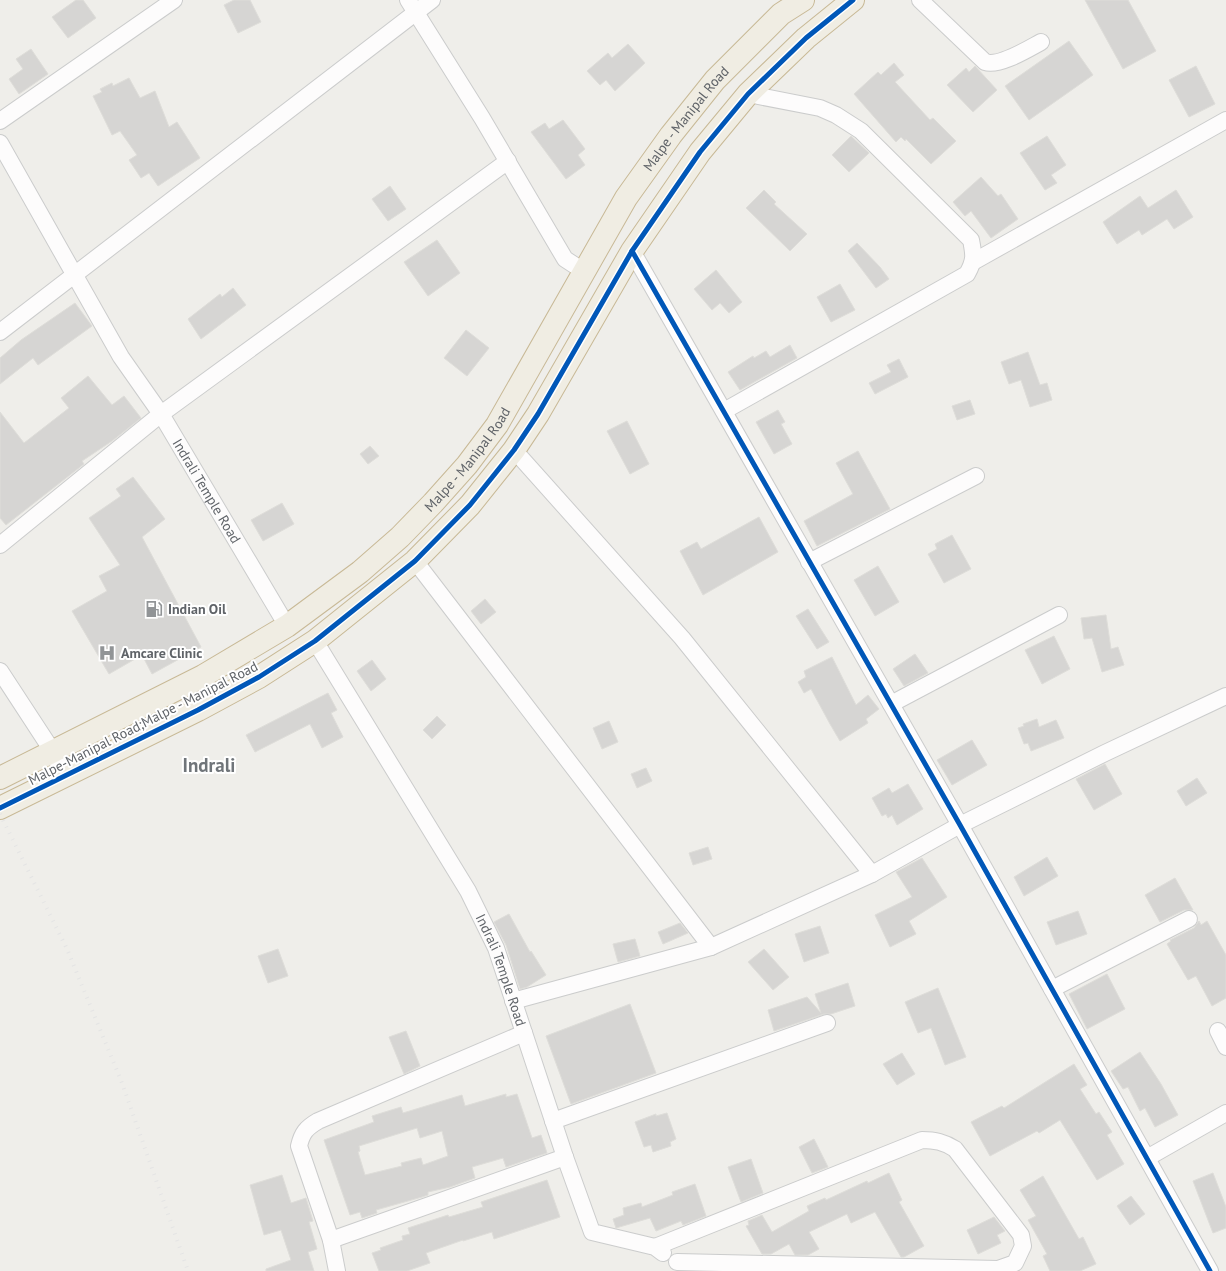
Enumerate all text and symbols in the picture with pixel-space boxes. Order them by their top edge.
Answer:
street label: Malpe - Manipal Road [639,62,733,174]
street label: Malpe - Manipal Road [421,404,514,515]
street label: Indrali Temple Road [169,435,245,547]
fuel station icon: Indian Oil [144,599,164,619]
place label: Indian Oil [168,600,227,618]
hospital icon: Amcare Clinic [97,643,117,663]
place label: Amcare Clinic [121,644,202,662]
street label: Malpe-Manipal Road;Malpe - Manipal Road [25,657,261,789]
district label: Indrali [183,753,235,777]
street label: Indrali Temple Road [472,911,530,1029]

